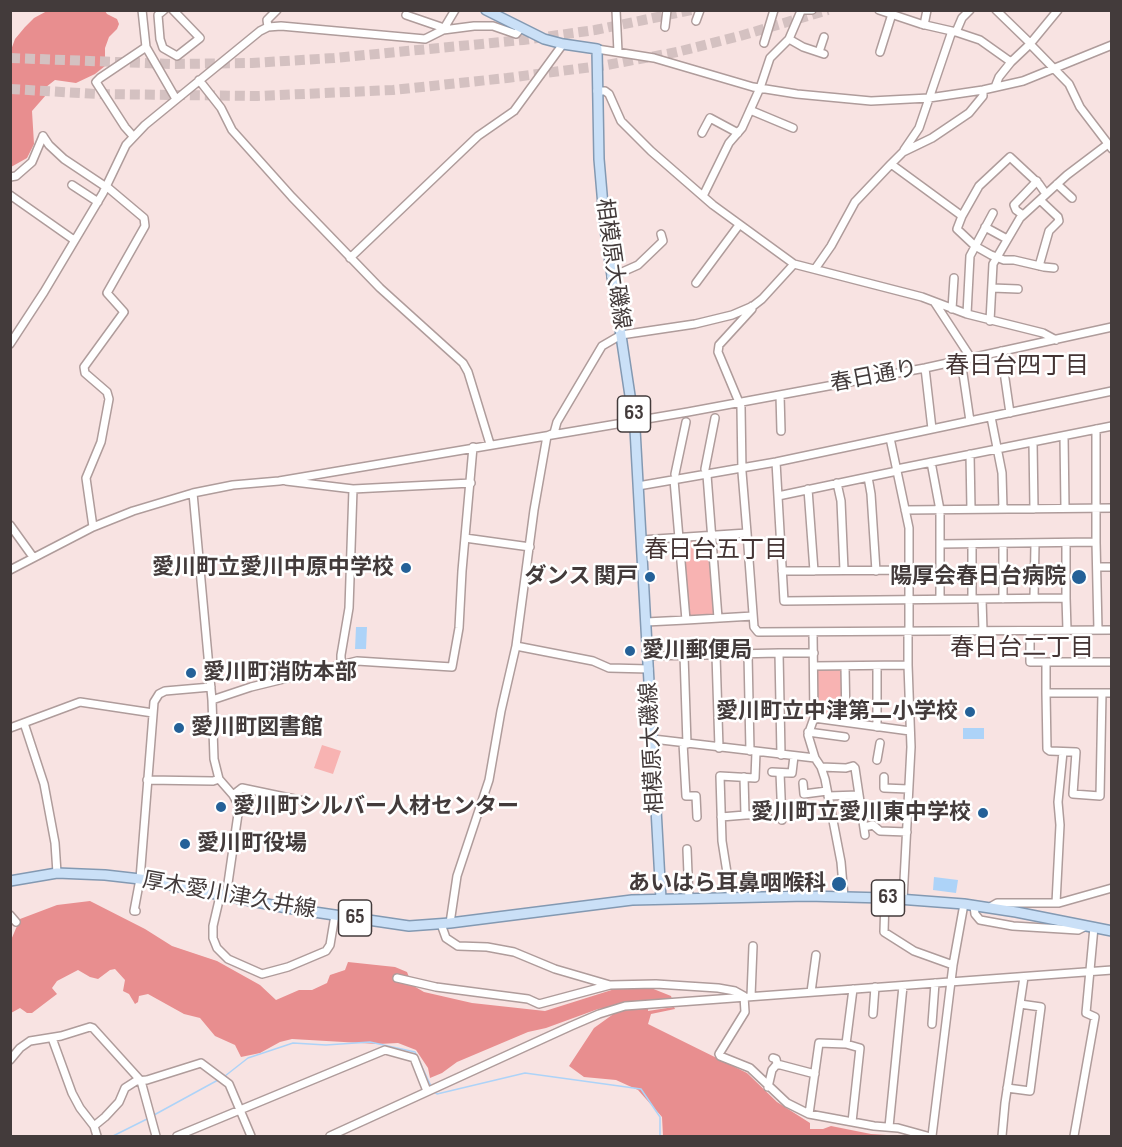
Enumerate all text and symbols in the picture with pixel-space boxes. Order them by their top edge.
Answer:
street label: 相模原大磯線 [590,197,634,331]
district label: 春日台四丁目 [945,353,1089,381]
street label: 春日通り [828,356,920,398]
road number: 63 [618,396,650,432]
district label: 春日台五丁目 [644,537,788,565]
place label: 愛川町立愛川中原中学校 [152,555,394,581]
marker: 愛川町立愛川中原中学校 [399,561,413,575]
place label: ダンス 関戸 [525,564,638,590]
place label: 陽厚会春日台病院 [890,564,1066,590]
marker: 陽厚会春日台病院 [1070,568,1088,586]
marker: ダンス 関戸 [643,570,657,584]
district label: 春日台二丁目 [950,635,1094,663]
place label: 愛川郵便局 [642,638,752,664]
marker: 愛川郵便局 [623,644,637,658]
place label: 愛川町消防本部 [203,660,357,686]
marker: 愛川町消防本部 [184,666,198,680]
street label: 相模原大磯線 [636,681,670,815]
place label: 愛川町立中津第二小学校 [716,699,958,725]
marker: 愛川町立中津第二小学校 [963,705,977,719]
place label: 愛川町図書館 [191,715,323,741]
marker: 愛川町図書館 [172,721,186,735]
place label: 愛川町シルバー人材センター [233,794,519,820]
marker: 愛川町シルバー人材センター [214,800,228,814]
place label: 愛川町立愛川東中学校 [751,800,971,826]
marker: 愛川町立愛川東中学校 [976,806,990,820]
place label: 愛川町役場 [197,831,307,857]
marker: 愛川町役場 [178,837,192,851]
street label: 厚木愛川津久井線 [140,868,318,924]
place label: あいはら耳鼻咽喉科 [628,871,826,897]
marker: あいはら耳鼻咽喉科 [830,875,848,893]
road number: 63 [872,880,904,916]
road number: 65 [338,900,372,936]

